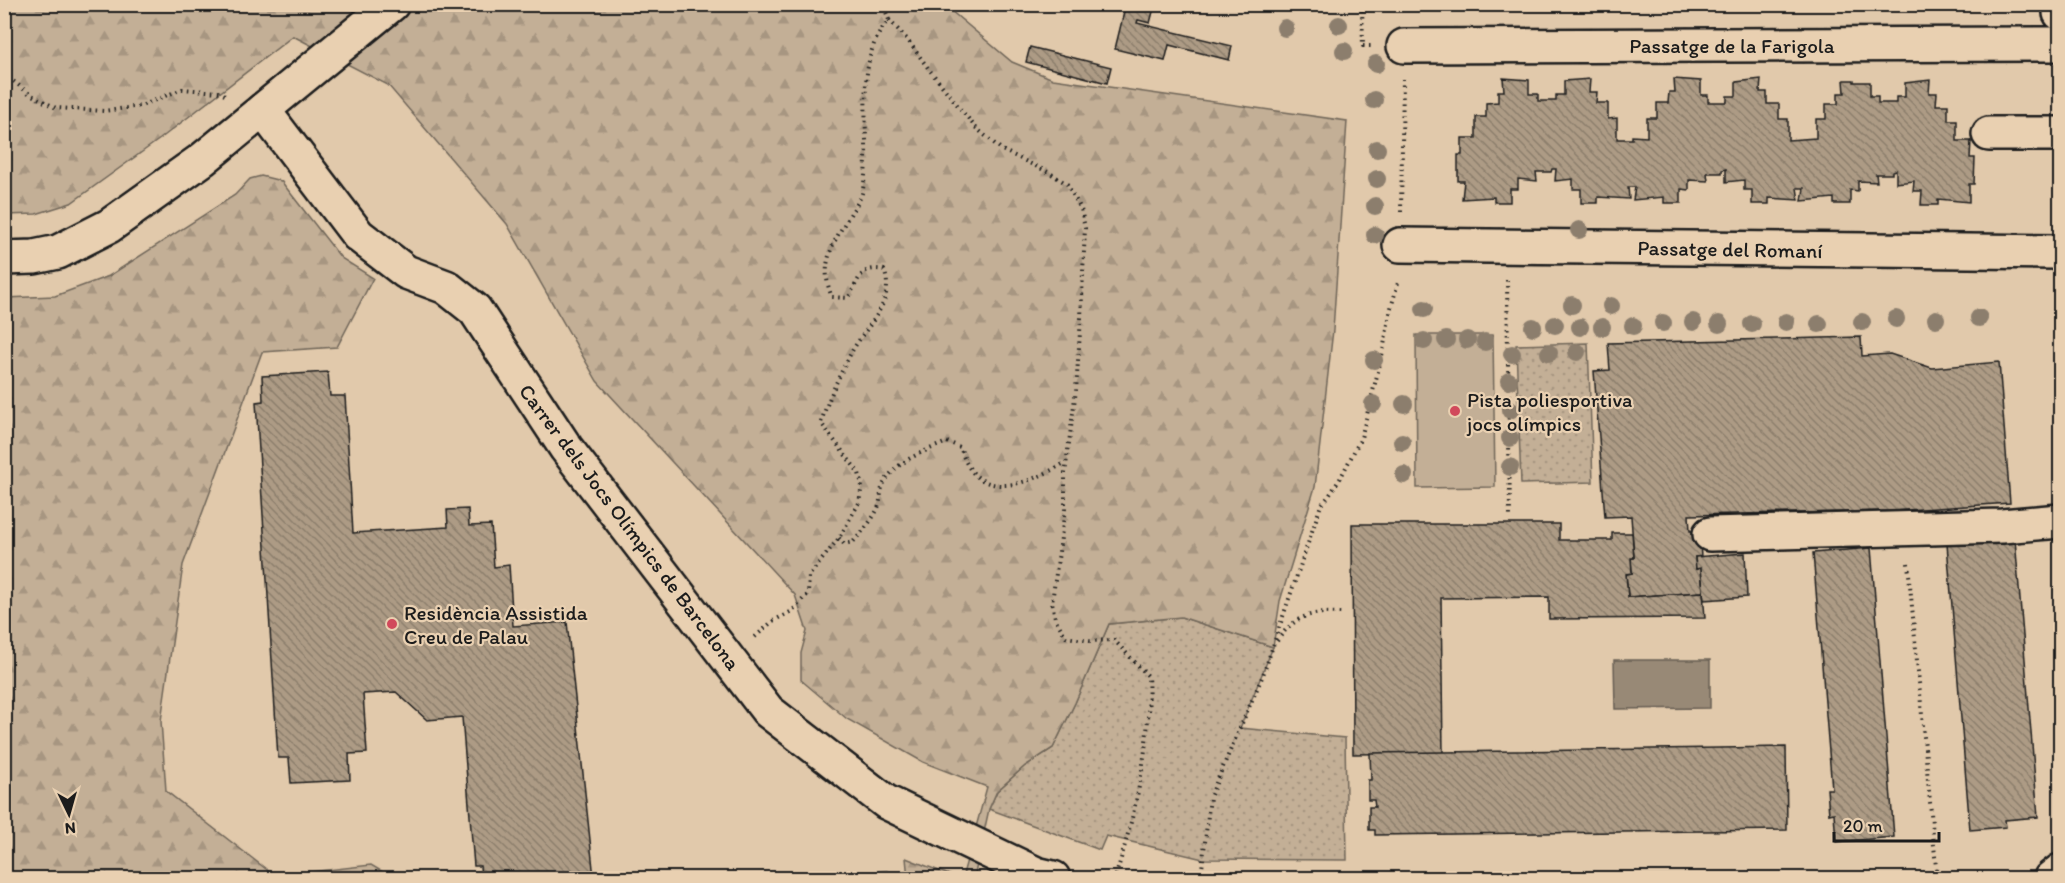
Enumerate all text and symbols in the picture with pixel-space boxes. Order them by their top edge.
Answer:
street label: Passatge de la Farigola [1629,33,1835,58]
street label: Passatge del Romaní [1637,235,1823,263]
street label: Carrer dels Jocs Olímpics de Barcelona [514,379,746,675]
place label: Pista poliesportiva jocs olímpics [1466,387,1632,436]
marker: Pista poliesportiva jocs olímpics [1448,404,1462,418]
place label: Residència Assistida Creu de Palau [404,600,588,649]
marker: Residència Assistida Creu de Palau [385,617,399,631]
north arrow [39,784,99,844]
scale bar [1834,805,1939,843]
text: 20 m [1843,815,1883,837]
text: N [64,819,76,838]

